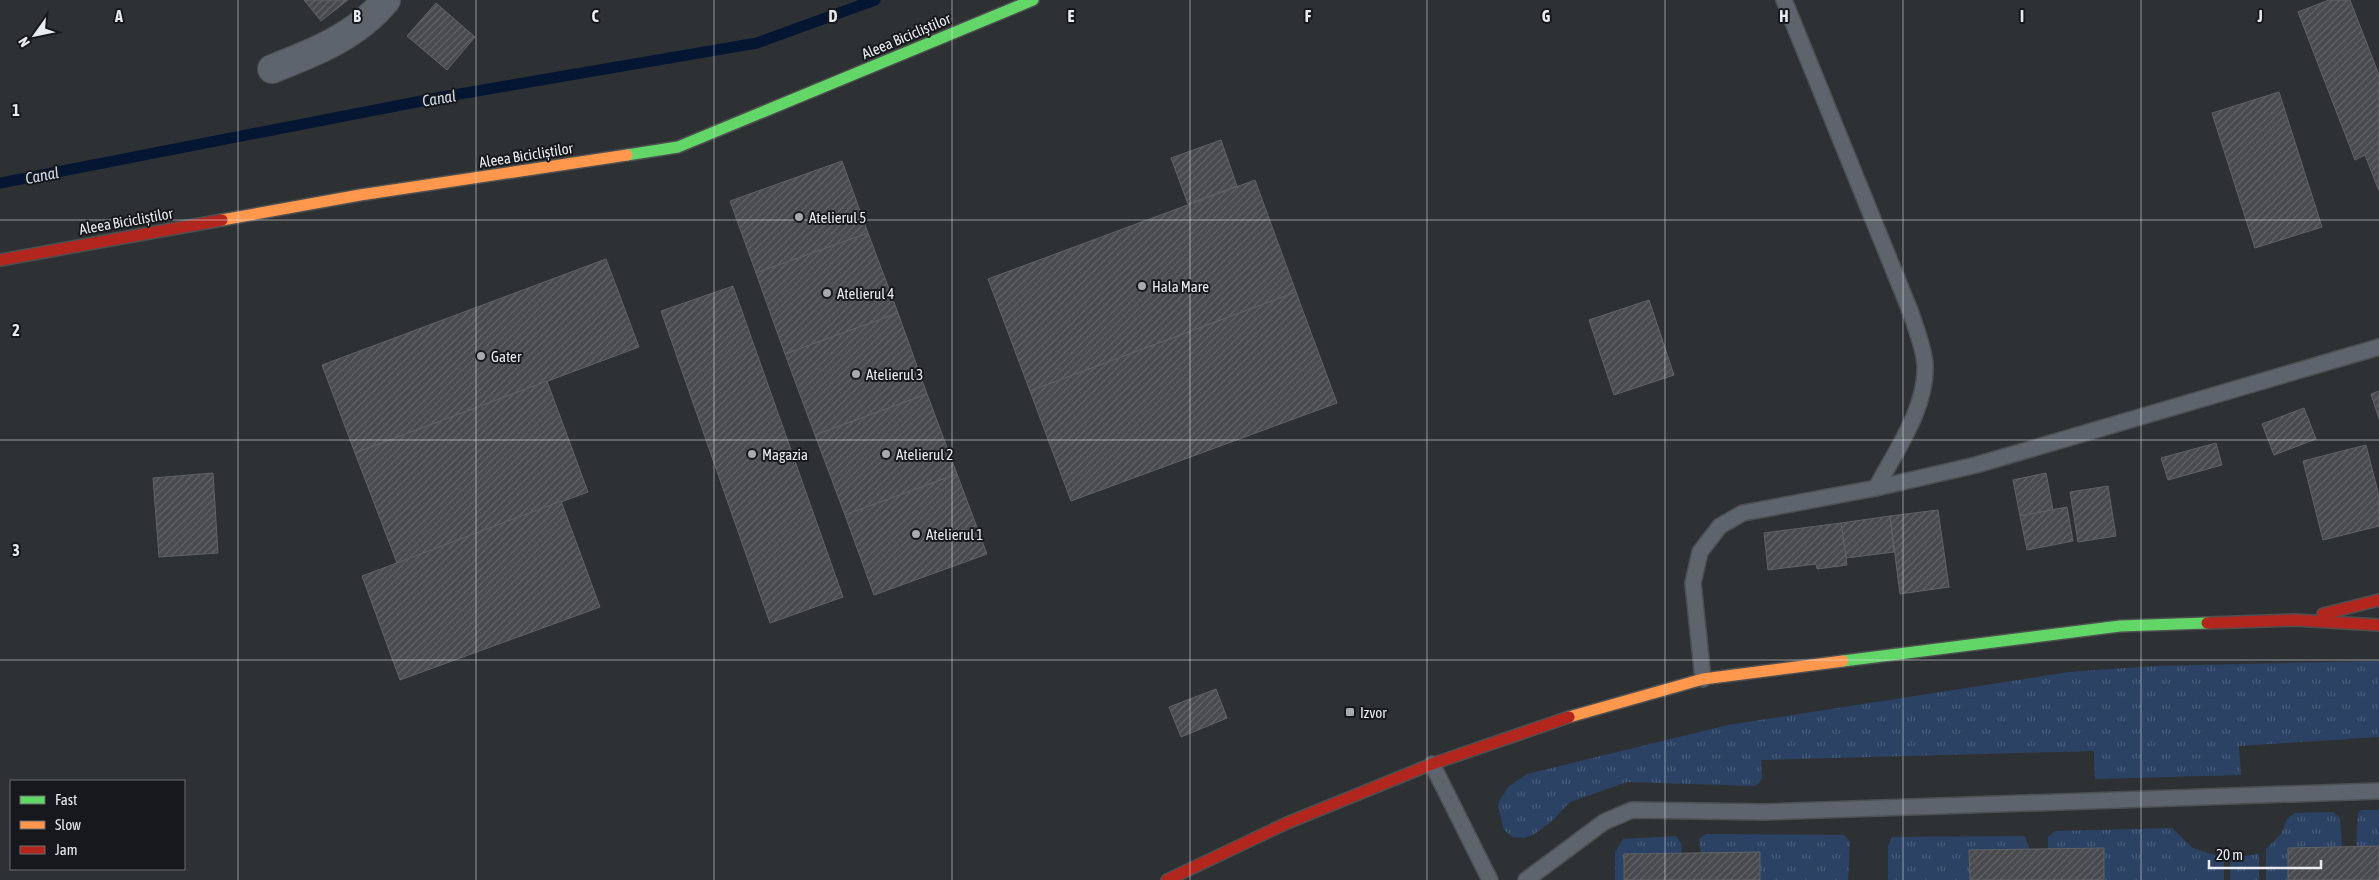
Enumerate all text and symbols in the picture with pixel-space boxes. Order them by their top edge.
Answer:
text: A [114,7,123,25]
text: B [353,7,361,25]
text: C [591,7,599,25]
text: D [829,7,838,25]
text: E [1068,7,1075,25]
text: F [1305,7,1312,25]
text: G [1542,7,1551,25]
text: H [1779,7,1789,25]
text: I [2020,7,2024,25]
text: J [2256,7,2263,25]
street label: Aleea Bicicliștilor [859,9,953,62]
north arrow [10,10,60,60]
text: N [15,34,33,50]
water label: Canal [421,86,457,110]
text: 1 [12,101,20,119]
street label: Aleea Bicicliștilor [478,139,575,171]
water label: Canal [24,163,60,187]
street label: Aleea Bicicliștilor [78,204,175,238]
place label: Atelierul 5 [809,209,866,226]
marker: Atelierul 5 [793,211,805,223]
place label: Hala Mare [1152,278,1209,295]
marker: Hala Mare [1136,280,1148,292]
place label: Atelierul 4 [837,285,894,302]
marker: Atelierul 4 [821,287,833,299]
text: 2 [12,321,20,339]
place label: Gater [491,348,522,365]
marker: Gater [475,350,487,362]
place label: Atelierul 3 [866,366,923,383]
marker: Atelierul 3 [850,368,862,380]
place label: Magazia [762,446,808,463]
place label: Atelierul 2 [896,446,953,463]
marker: Magazia [746,448,758,460]
marker: Atelierul 2 [880,448,892,460]
place label: Atelierul 1 [926,526,983,543]
marker: Atelierul 1 [910,528,922,540]
text: 3 [12,541,20,559]
place label: Izvor [1360,704,1387,721]
marker: Izvor [1344,706,1356,718]
legend [10,780,185,870]
text: Fast [55,791,77,808]
text: Slow [55,816,81,833]
scale bar [2209,838,2322,870]
text: Jam [55,841,78,858]
text: 20 m [2216,846,2243,863]

